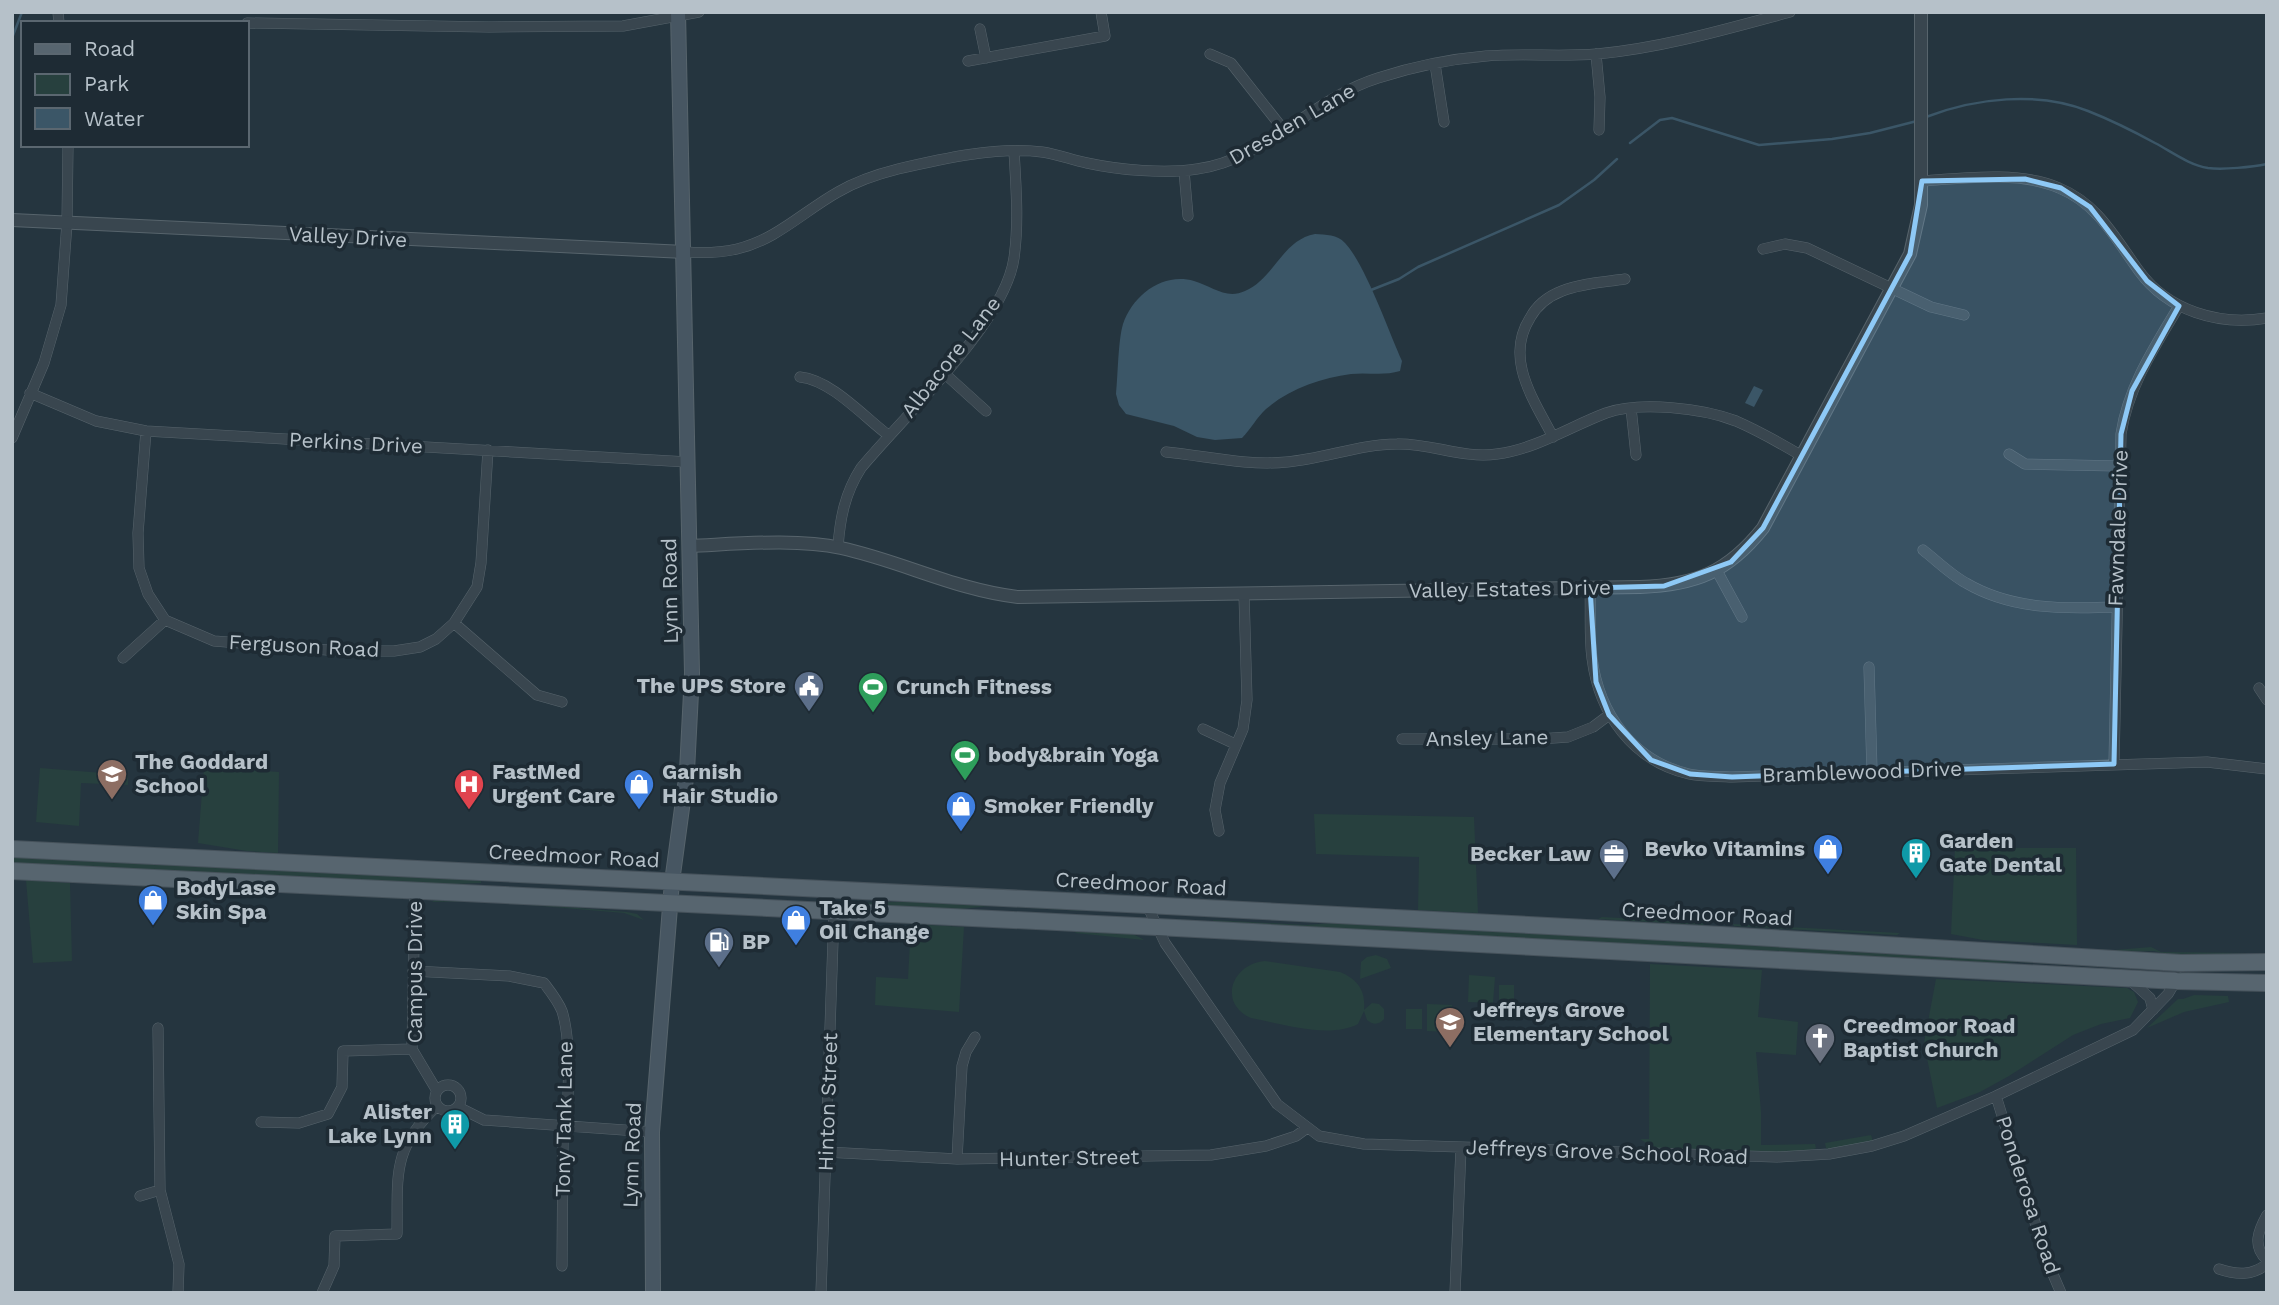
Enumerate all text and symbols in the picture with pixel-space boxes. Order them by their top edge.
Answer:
legend [21,21,248,147]
text: Road [84,36,135,61]
text: Park [84,71,129,96]
street label: Dresden Lane [1224,77,1359,170]
text: Water [84,106,145,131]
street label: Valley Drive [288,221,408,252]
street label: Albacore Lane [896,291,1006,422]
street label: Perkins Drive [288,427,424,458]
street label: Fawndale Drive [2102,449,2133,607]
street label: Lynn Road [656,538,683,644]
street label: Valley Estates Drive [1409,574,1611,603]
street label: Ferguson Road [228,629,380,662]
public building icon: The UPS Store [792,669,826,713]
sports icon: Crunch Fitness [856,670,890,714]
place label: The UPS Store [636,673,786,698]
place label: Crunch Fitness [896,674,1052,699]
street label: Ansley Lane [1425,724,1549,751]
sports icon: body&brain Yoga [948,738,982,782]
place label: body&brain Yoga [988,742,1159,767]
place label: The Goddard School [135,749,268,798]
street label: Bramblewood Drive [1761,756,1963,787]
school or university icon: The Goddard School [95,757,129,801]
place label: FastMed Urgent Care [492,759,615,808]
place label: Garnish Hair Studio [662,759,778,808]
hospital icon: FastMed Urgent Care [452,767,486,811]
shop icon: Garnish Hair Studio [622,767,656,811]
shop icon: Smoker Friendly [944,789,978,833]
place label: Smoker Friendly [984,793,1154,818]
place label: Garden Gate Dental [1939,828,2062,877]
shop icon: Bevko Vitamins [1811,832,1845,876]
place label: Bevko Vitamins [1645,836,1805,861]
building icon: Garden Gate Dental [1899,836,1933,880]
office icon: Becker Law [1597,837,1631,881]
street label: Creedmoor Road [488,839,660,872]
place label: Becker Law [1470,841,1591,866]
street label: Creedmoor Road [1055,867,1227,900]
place label: BodyLase Skin Spa [176,875,276,924]
shop icon: BodyLase Skin Spa [136,883,170,927]
place label: Take 5 Oil Change [819,895,930,944]
street label: Creedmoor Road [1621,897,1793,930]
street label: Campus Drive [402,901,427,1043]
shop icon: Take 5 Oil Change [779,903,813,947]
fuel station icon: BP [702,925,736,969]
place label: BP [742,929,770,954]
place label: Jeffreys Grove Elementary School [1473,997,1669,1046]
school or university icon: Jeffreys Grove Elementary School [1433,1005,1467,1049]
place label: Creedmoor Road Baptist Church [1843,1013,2015,1062]
church icon: Creedmoor Road Baptist Church [1803,1021,1837,1065]
street label: Hinton Street [813,1032,842,1172]
street label: Tony Tank Lane [550,1041,577,1197]
place label: Alister Lake Lynn [328,1099,432,1148]
street label: Lynn Road [617,1102,646,1208]
building icon: Alister Lake Lynn [438,1107,472,1151]
street label: Ponderosa Road [1991,1112,2066,1277]
street label: Jeffreys Grove School Road [1465,1134,1749,1169]
street label: Hunter Street [999,1144,1140,1171]

